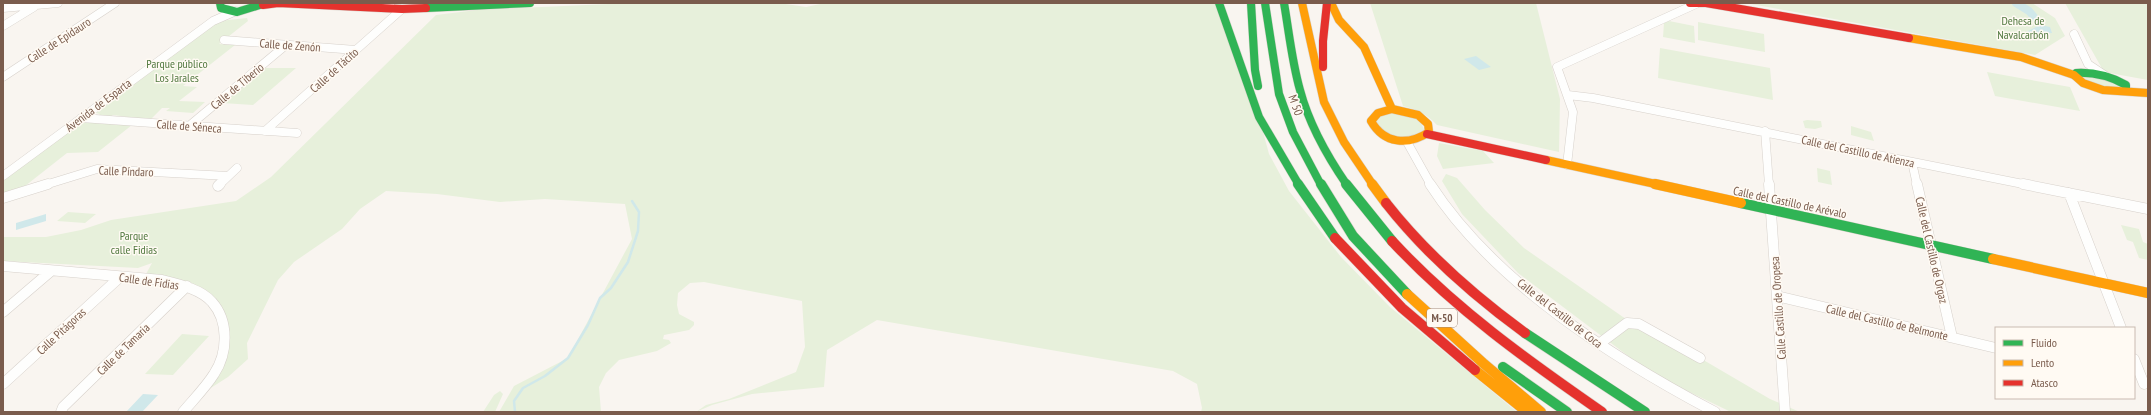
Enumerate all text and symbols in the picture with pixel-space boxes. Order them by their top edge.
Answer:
park label: Dehesa de Navalcarbón [1997,13,2049,42]
street label: Calle de Epidauro [24,14,94,66]
street label: Calle de Zenón [259,35,321,55]
street label: Calle de Tácito [307,44,361,96]
park label: Parque público Los Jarales [146,56,208,85]
street label: Calle de Tiberio [207,59,267,113]
street label: Avenida de Esparta [62,75,134,135]
street label: M 50 [1285,93,1307,117]
street label: Calle de Séneca [156,116,222,136]
street label: Calle del Castillo de Atienza [1800,132,1916,170]
street label: Calle Píndaro [98,163,154,179]
street label: Calle del Castillo de Arévalo [1732,183,1848,221]
street label: Calle del Castillo de Orgaz [1912,195,1952,305]
park label: Parque calle Fidias [111,228,157,257]
street label: Calle Castillo de Oropesa [1767,256,1789,360]
street label: Calle de Fidias [118,269,180,293]
street label: Calle del Castillo de Coca [1514,275,1606,351]
street label: Calle del Castillo de Belmonte [1825,301,1949,343]
street label: Calle Pitágoras [33,304,89,358]
road number: M-50 [1427,309,1457,327]
street label: Calle de Tamaria [93,320,153,378]
legend [1995,327,2135,399]
text: Fluido [2031,335,2057,350]
text: Lento [2031,355,2054,370]
text: Atasco [2031,375,2058,390]

